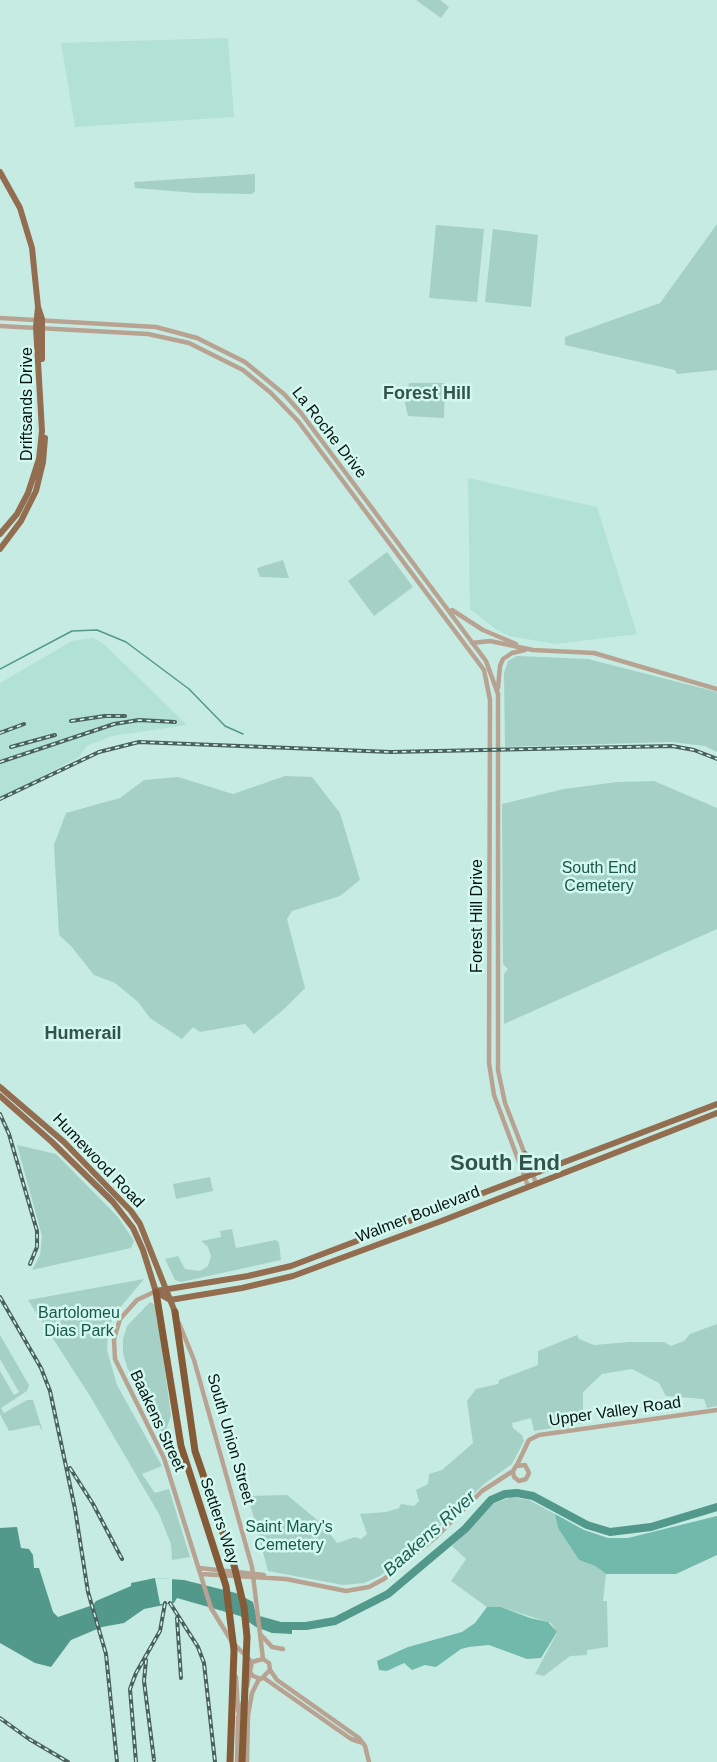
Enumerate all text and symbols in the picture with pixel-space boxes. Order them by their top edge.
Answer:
street label: Driftsands Drive [18,347,38,461]
district label: Forest Hill [383,383,471,405]
street label: La Roche Drive [287,384,371,482]
street label: Forest Hill Drive [468,859,488,973]
park label: South End Cemetery [562,859,636,897]
district label: Humerail [44,1023,122,1045]
street label: Humewood Road [48,1110,148,1212]
district label: South End [450,1151,560,1177]
street label: Walmer Boulevard [353,1183,483,1247]
park label: Bartolomeu Dias Park [38,1304,120,1342]
street label: Baakens Street [125,1367,189,1475]
street label: South Union Street [202,1371,258,1507]
street label: Upper Valley Road [548,1393,682,1431]
street label: Settlers Way [195,1475,243,1567]
water label: Baakens River [379,1487,481,1581]
park label: Saint Mary's Cemetery [245,1518,333,1556]

